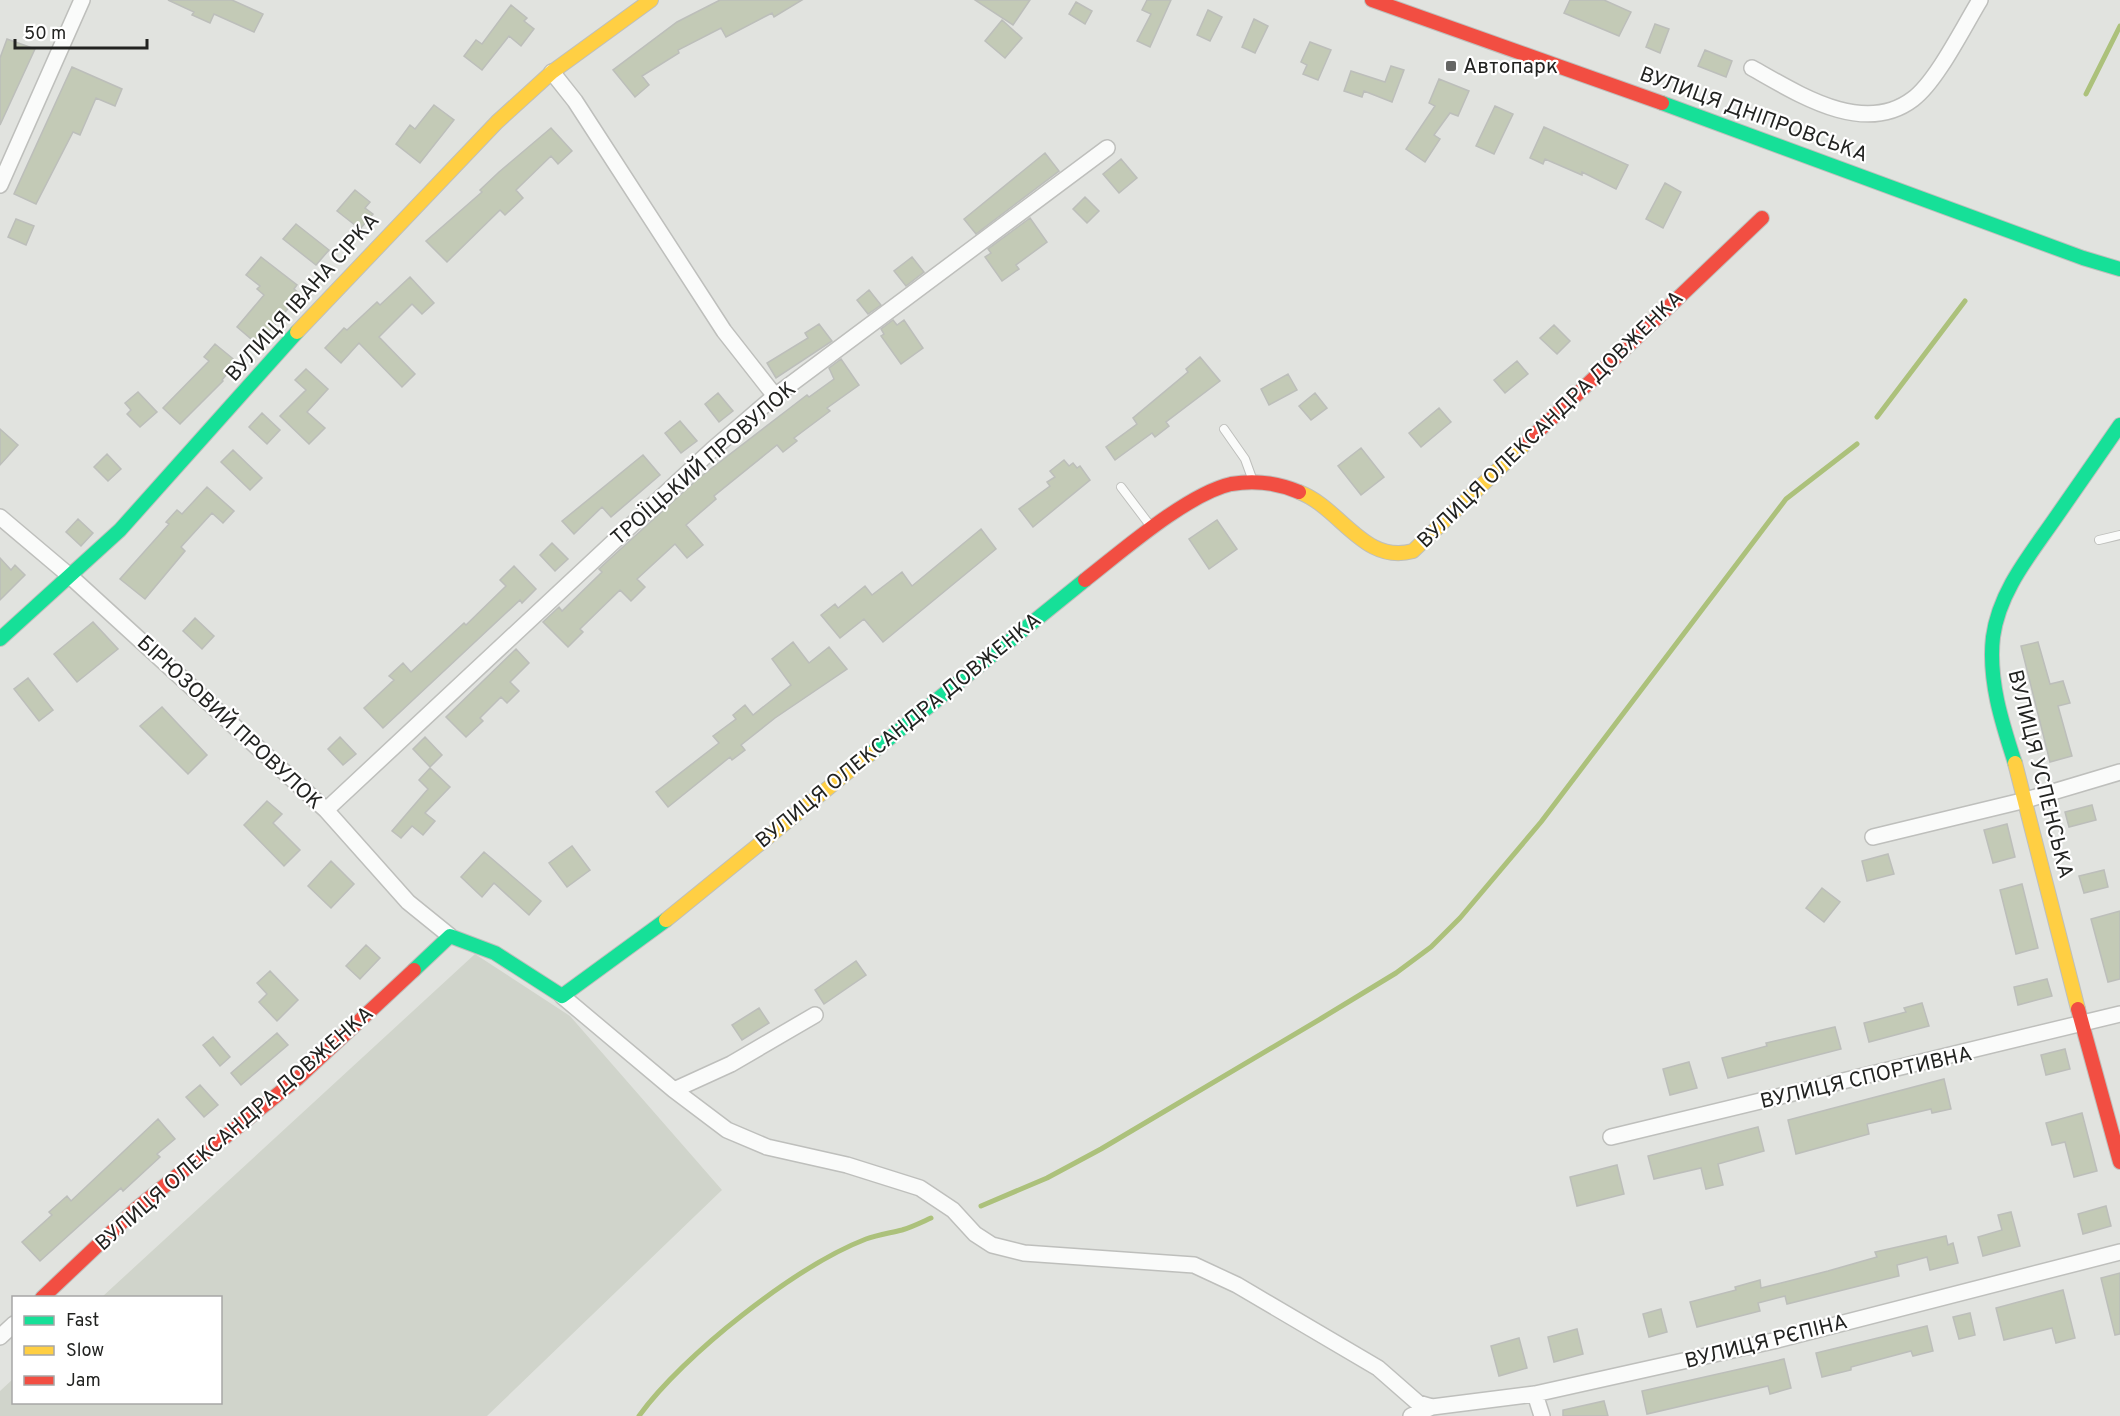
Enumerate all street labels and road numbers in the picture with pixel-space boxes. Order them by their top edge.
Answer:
street label: ВУЛИЦЯ ДНІПРОВСЬКА [1636,61,1871,169]
street label: ВУЛИЦЯ ІВАНА СІРКА [220,208,386,388]
street label: ВУЛИЦЯ ОЛЕКСАНДРА ДОВЖЕНКА [1412,285,1690,555]
street label: ТРОЇЦЬКИЙ ПРОВУЛОК [605,376,802,552]
street label: ВУЛИЦЯ ОЛЕКСАНДРА ДОВЖЕНКА [751,607,1047,855]
street label: БІРЮЗОВИЙ ПРОВУЛОК [131,629,328,816]
street label: ВУЛИЦЯ УСПЕНСЬКА [2001,667,2079,882]
street label: ВУЛИЦЯ ОЛЕКСАНДРА ДОВЖЕНКА [90,1001,380,1257]
street label: ВУЛИЦЯ СПОРТИВНА [1758,1041,1975,1116]
street label: ВУЛИЦЯ РЄПІНА [1682,1309,1850,1376]

